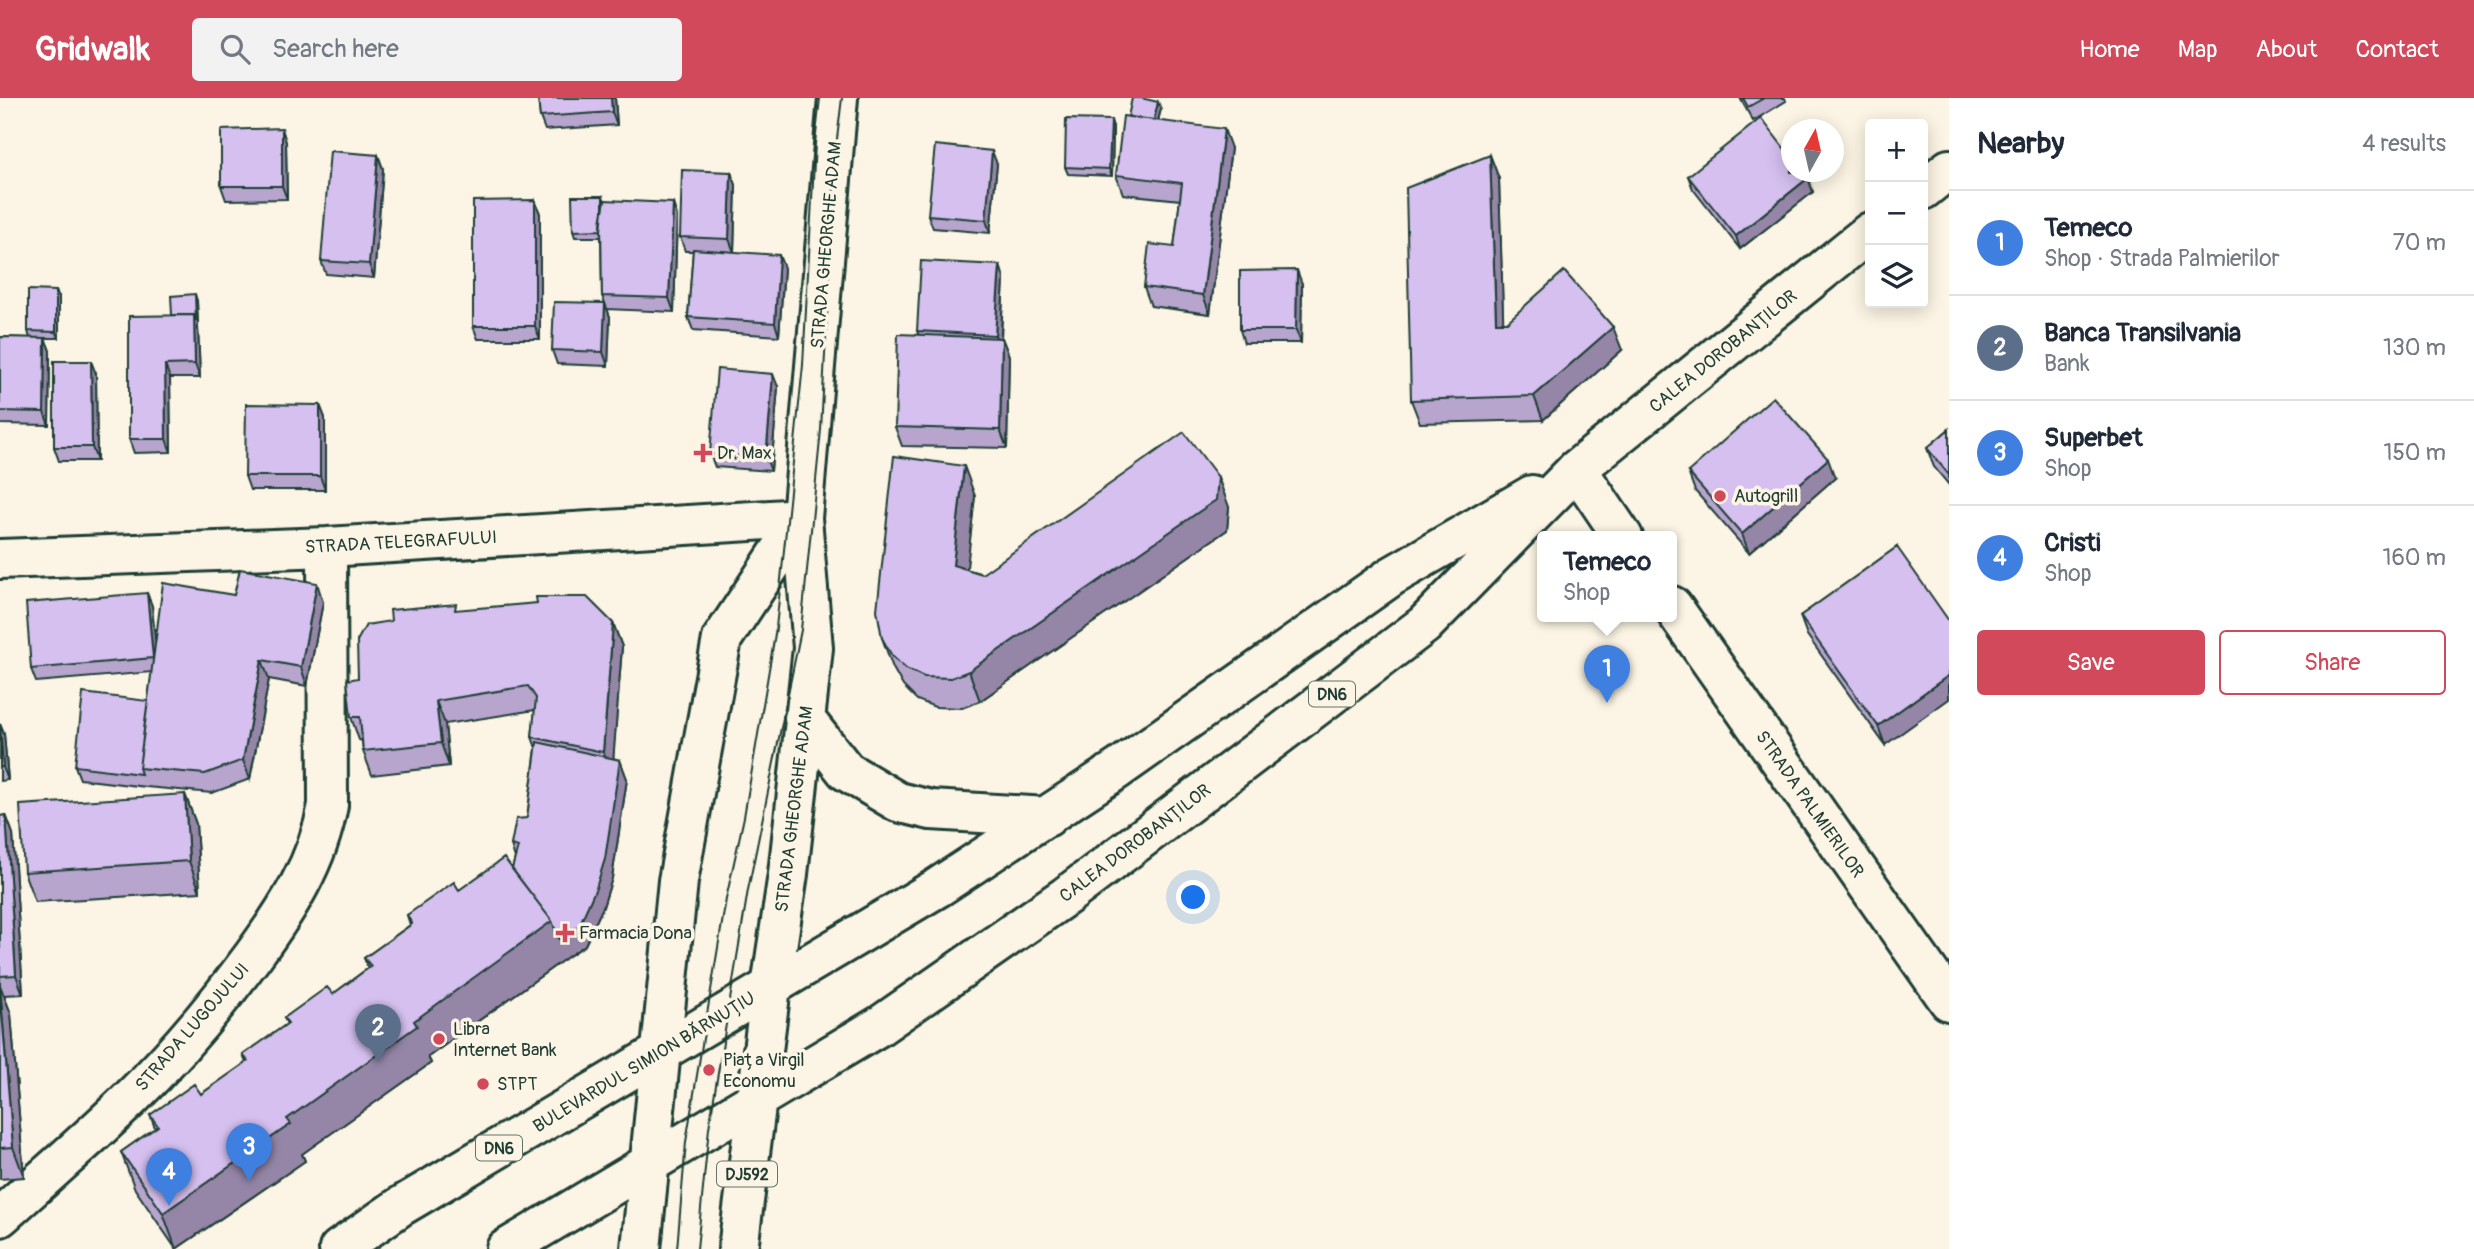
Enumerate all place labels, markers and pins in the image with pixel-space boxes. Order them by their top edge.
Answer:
place label: Dr. Max [717,442,772,465]
marker: Dr. Max [695,445,711,461]
place label: Autogrill [1734,485,1798,508]
marker: Autogrill [1712,488,1728,504]
pin: 1 [1584,645,1630,703]
place label: Farmacia Dona [579,922,692,945]
marker: Farmacia Dona [557,925,573,941]
pin: 2 [355,1004,401,1062]
place label: Libra Internet Bank [453,1018,557,1062]
marker: Libra Internet Bank [431,1031,447,1047]
place label: Piața Virgil Economu [723,1049,805,1093]
marker: Piața Virgil Economu [701,1062,717,1078]
place label: STPT [497,1073,537,1096]
marker: STPT [475,1076,491,1092]
pin: 3 [226,1123,272,1181]
pin: 4 [146,1148,192,1206]

